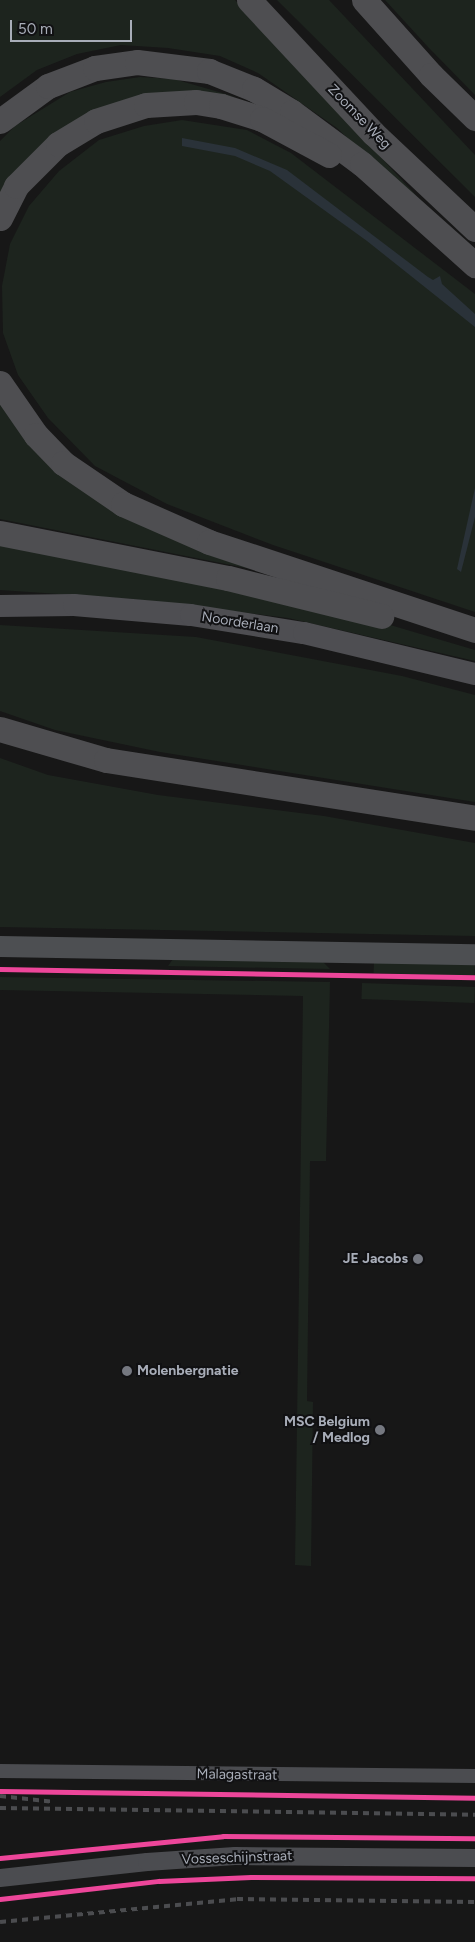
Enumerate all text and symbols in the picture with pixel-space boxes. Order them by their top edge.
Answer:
scale bar [12,10,135,42]
text: 50 m [18,20,53,38]
street label: Zoomse Weg [324,81,394,153]
street label: Noorderlaan [200,609,280,637]
place label: JE Jacobs [343,1251,408,1267]
marker: JE Jacobs [412,1253,424,1265]
place label: Molenbergnatie [137,1363,239,1379]
marker: Molenbergnatie [121,1365,133,1377]
place label: MSC Belgium / Medlog [284,1414,370,1446]
marker: MSC Belgium / Medlog [374,1424,386,1436]
street label: Malagastraat [197,1766,277,1784]
street label: Vosseschijnstraat [181,1848,293,1868]

